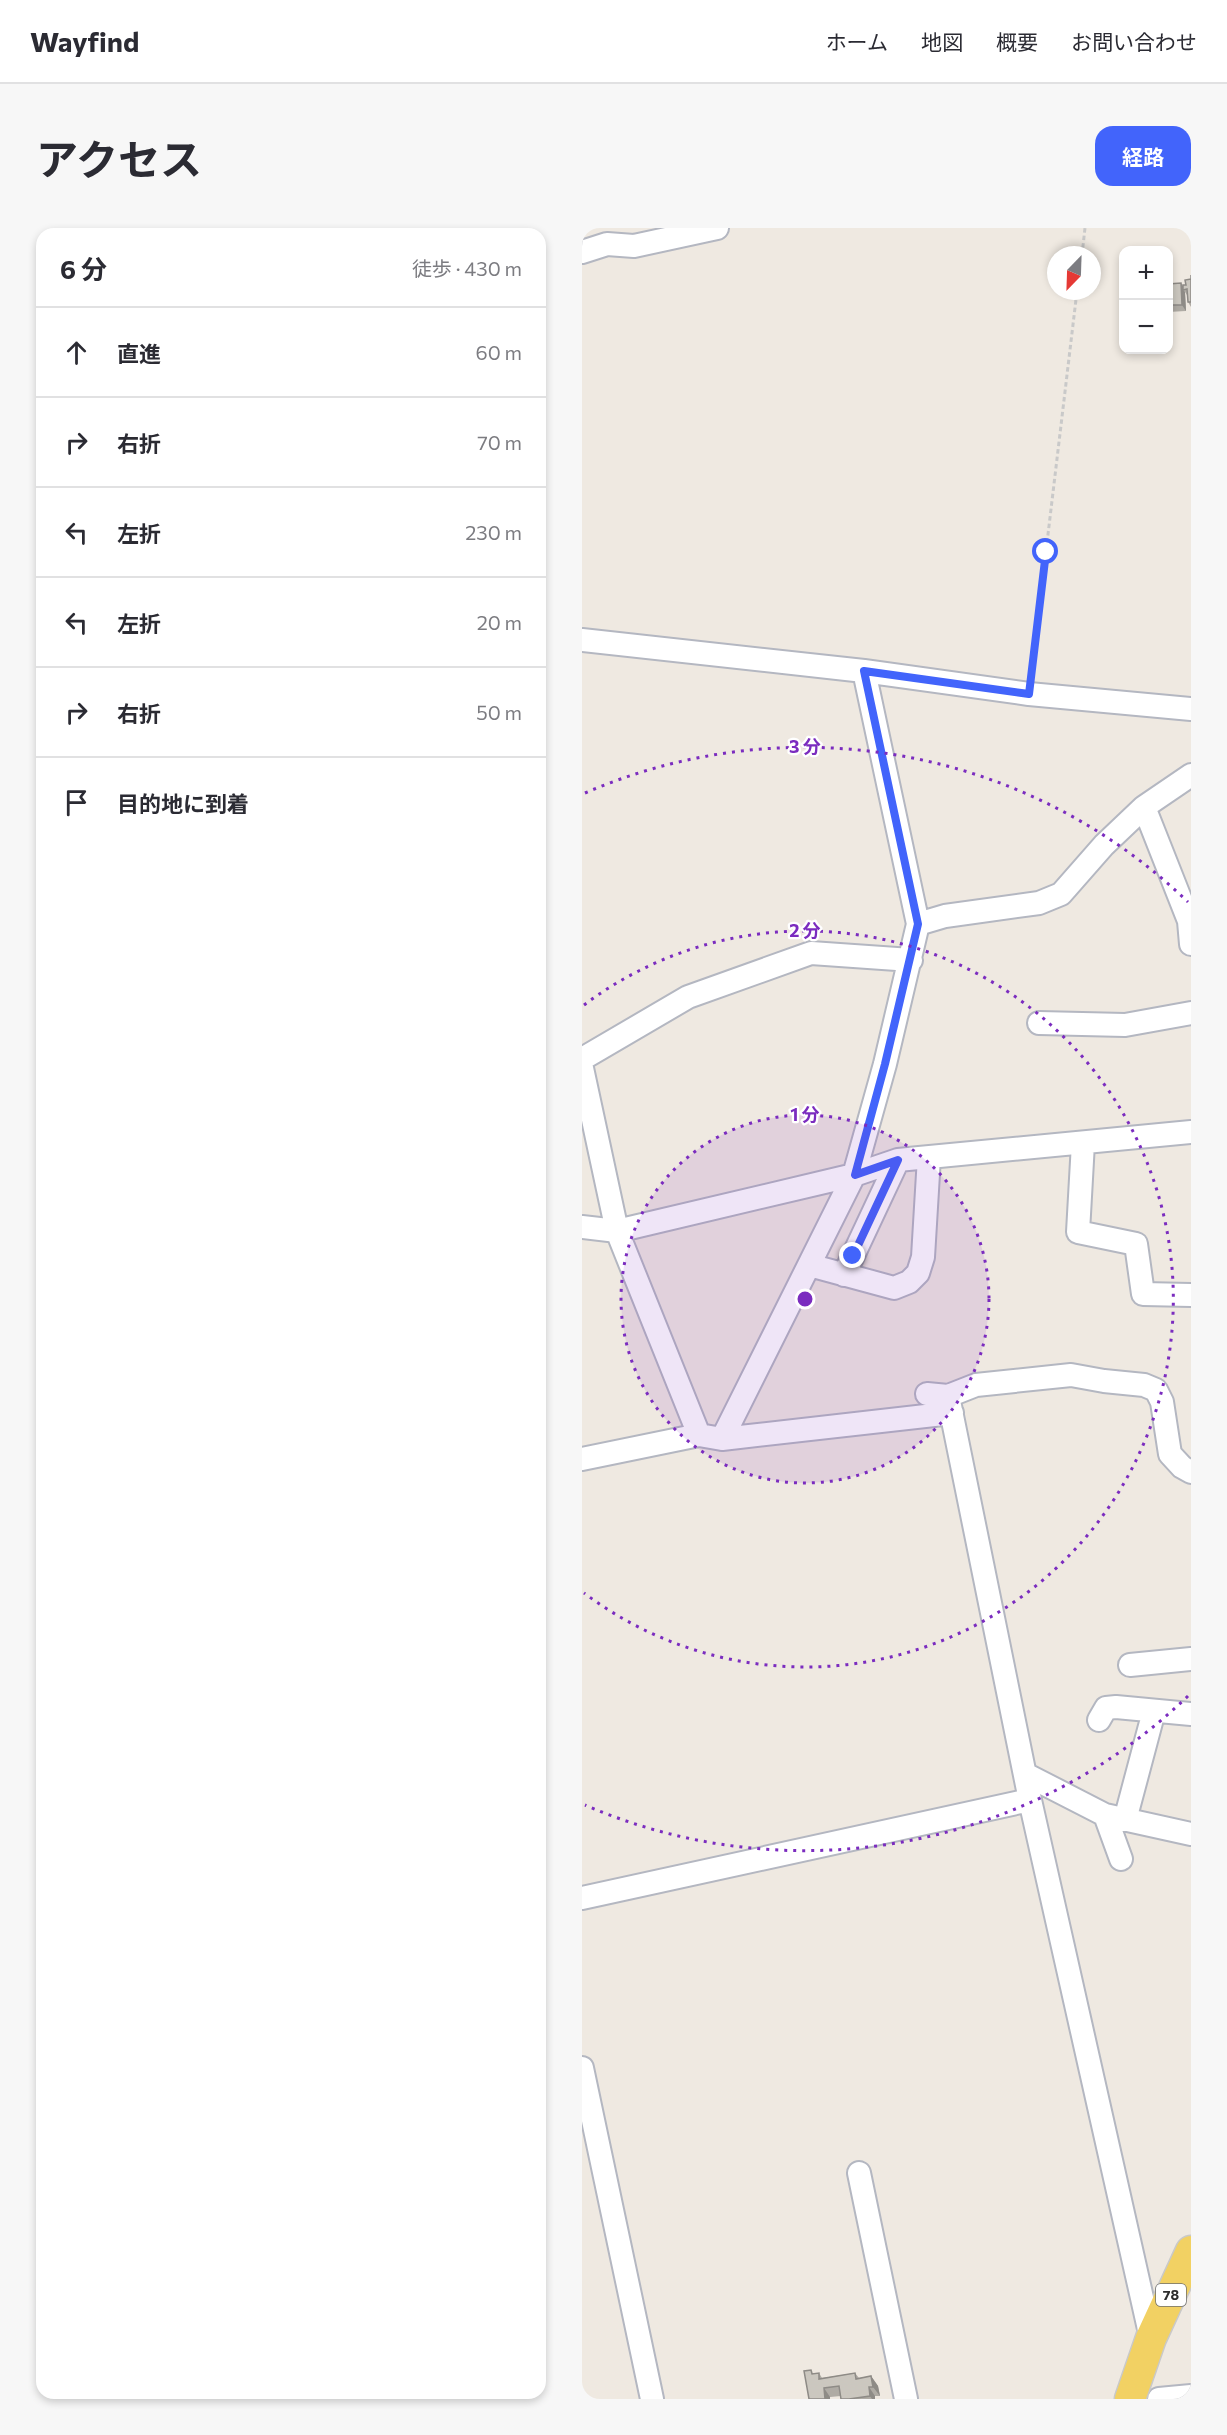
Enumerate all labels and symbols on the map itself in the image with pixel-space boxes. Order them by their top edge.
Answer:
north arrow [1047,246,1101,300]
route start [1032,538,1058,564]
text: 3 分 [789,735,821,757]
text: 2 分 [789,919,821,941]
text: 1 分 [790,1103,820,1125]
route end [839,1242,865,1268]
centre of rings [795,1289,815,1309]
road number: 78 [1156,2284,1186,2306]

